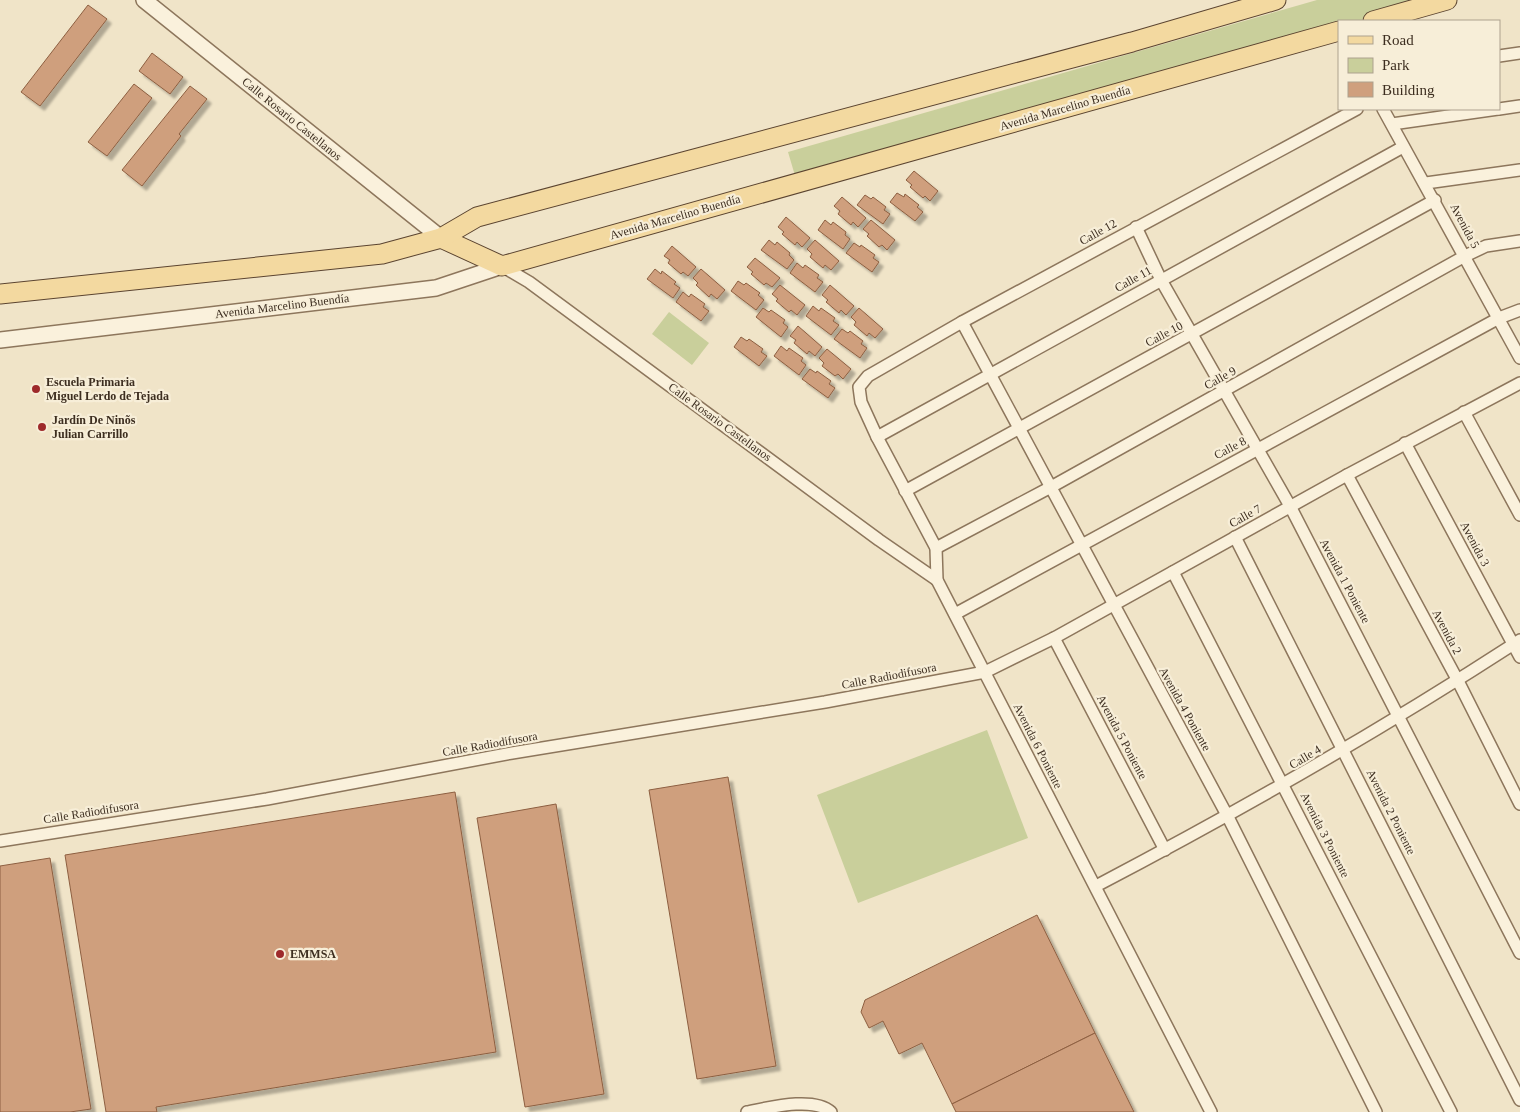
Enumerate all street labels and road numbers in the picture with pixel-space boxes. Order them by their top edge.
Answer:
street label: Calle Rosario Castellanos [239,75,345,164]
street label: Avenida Marcelino Buendía [998,82,1132,133]
street label: Avenida Marcelino Buendía [608,191,742,242]
street label: Avenida 5 [1447,201,1483,251]
street label: Calle 12 [1077,216,1119,248]
street label: Calle 11 [1112,263,1154,295]
street label: Avenida Marcelino Buendía [214,291,351,321]
street label: Calle 10 [1143,318,1185,350]
street label: Calle 9 [1202,364,1238,392]
street label: Calle Rosario Castellanos [666,380,775,464]
street label: Calle 8 [1212,434,1248,462]
street label: Calle 7 [1227,502,1263,530]
street label: Avenida 3 [1457,519,1493,569]
street label: Avenida 1 Poniente [1317,536,1373,626]
street label: Avenida 2 [1429,607,1465,657]
street label: Calle Radiodifusora [840,660,938,692]
street label: Avenida 4 Poniente [1156,665,1214,753]
street label: Avenida 5 Poniente [1094,692,1150,782]
street label: Avenida 6 Poniente [1010,701,1066,791]
street label: Calle Radiodifusora [441,729,539,759]
street label: Calle 4 [1287,742,1323,772]
street label: Avenida 2 Poniente [1363,767,1419,857]
street label: Avenida 3 Poniente [1297,790,1353,880]
street label: Calle Radiodifusora [42,797,140,826]

